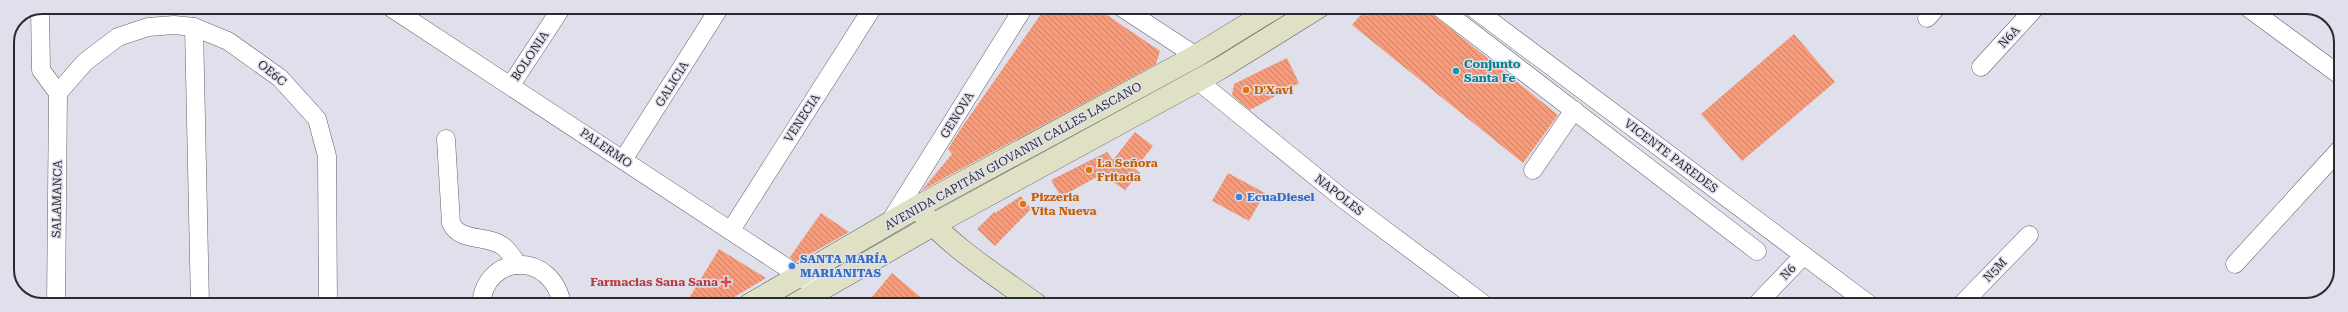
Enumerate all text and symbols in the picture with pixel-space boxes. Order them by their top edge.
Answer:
street label: N6A [1995,23,2023,51]
street label: BOLONIA [508,28,552,84]
street label: OE6C [255,57,289,89]
place label: Conjunto Santa Fe [1464,57,1521,85]
street label: GALICIA [652,58,692,109]
marker: Conjunto Santa Fe [1451,66,1461,76]
street label: AVENIDA CAPITÁN GIOVANNI CALLES LASCANO [882,79,1144,233]
place label: D'Xavi [1254,83,1293,97]
marker: D'Xavi [1241,85,1251,95]
street label: GENOVA [937,89,977,141]
street label: VENECIA [781,91,823,145]
street label: VICENTE PAREDES [1621,116,1721,196]
street label: PALERMO [577,125,635,171]
place label: La Señora Fritada [1097,156,1158,184]
street label: SALAMANCA [49,159,65,238]
marker: La Señora Fritada [1084,165,1094,175]
street label: NAPOLES [1312,172,1366,218]
place label: Pizzeria Vita Nueva [1031,190,1096,218]
place label: EcuaDiesel [1247,190,1315,204]
marker: EcuaDiesel [1234,192,1244,202]
marker: Pizzeria Vita Nueva [1018,199,1028,209]
place label: SANTA MARÍA MARIANITAS [800,252,888,280]
street label: N5M [1980,255,2010,285]
marker: SANTA MARÍA MARIANITAS [787,261,797,271]
street label: N6 [1777,261,1799,283]
place label: Farmacias Sana Sana [590,275,718,289]
marker: Farmacias Sana Sana [721,277,731,287]

